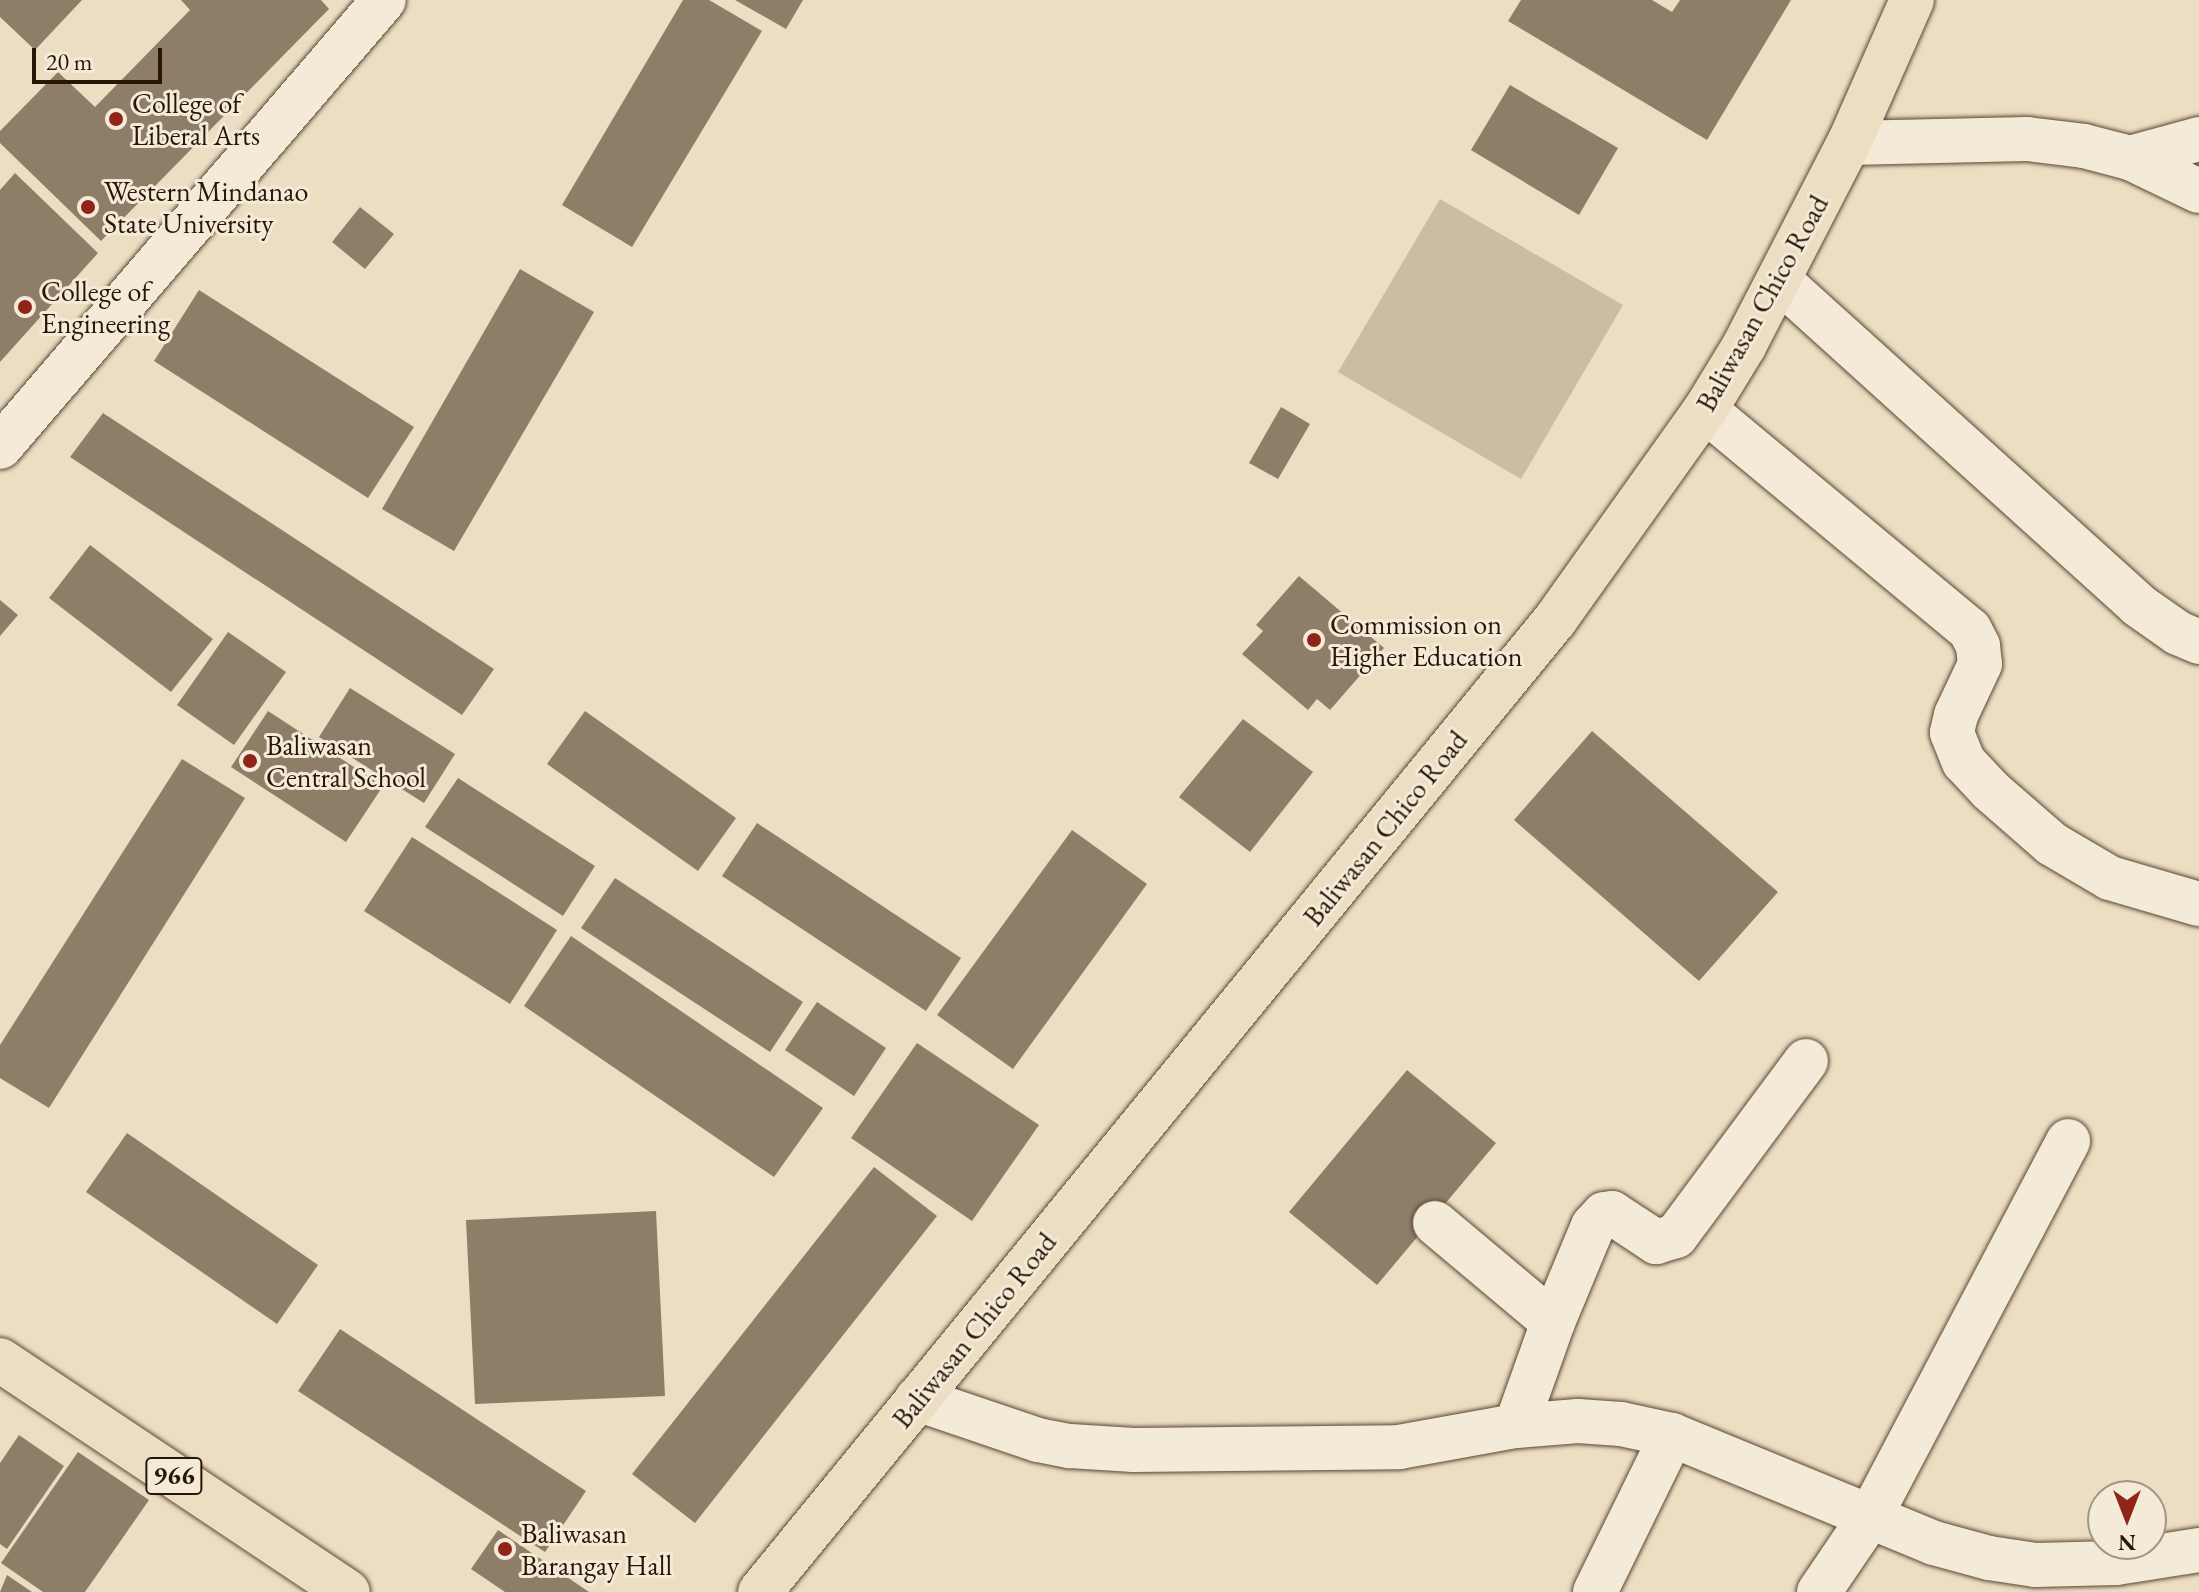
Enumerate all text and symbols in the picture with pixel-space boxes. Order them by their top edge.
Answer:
scale bar [36,32,166,82]
text: 20 m [46,46,93,77]
place label: College of Liberal Arts [132,86,260,152]
marker: College of Liberal Arts [107,110,125,128]
place label: Western Mindanao State University [104,174,308,240]
street label: Baliwasan Chico Road [1689,189,1835,417]
marker: Western Mindanao State University [79,198,97,216]
place label: College of Engineering [41,274,170,340]
marker: College of Engineering [16,298,34,316]
place label: Commission on Higher Education [1330,607,1522,673]
marker: Commission on Higher Education [1305,631,1323,649]
street label: Baliwasan Chico Road [1296,723,1474,933]
place label: Baliwasan Central School [266,728,426,794]
marker: Baliwasan Central School [241,752,259,770]
street label: Baliwasan Chico Road [885,1225,1063,1435]
road number: 966 [144,1454,204,1498]
north arrow [2087,1480,2167,1560]
place label: Baliwasan Barangay Hall [521,1516,672,1582]
text: N [2118,1528,2136,1557]
marker: Baliwasan Barangay Hall [496,1540,514,1558]

